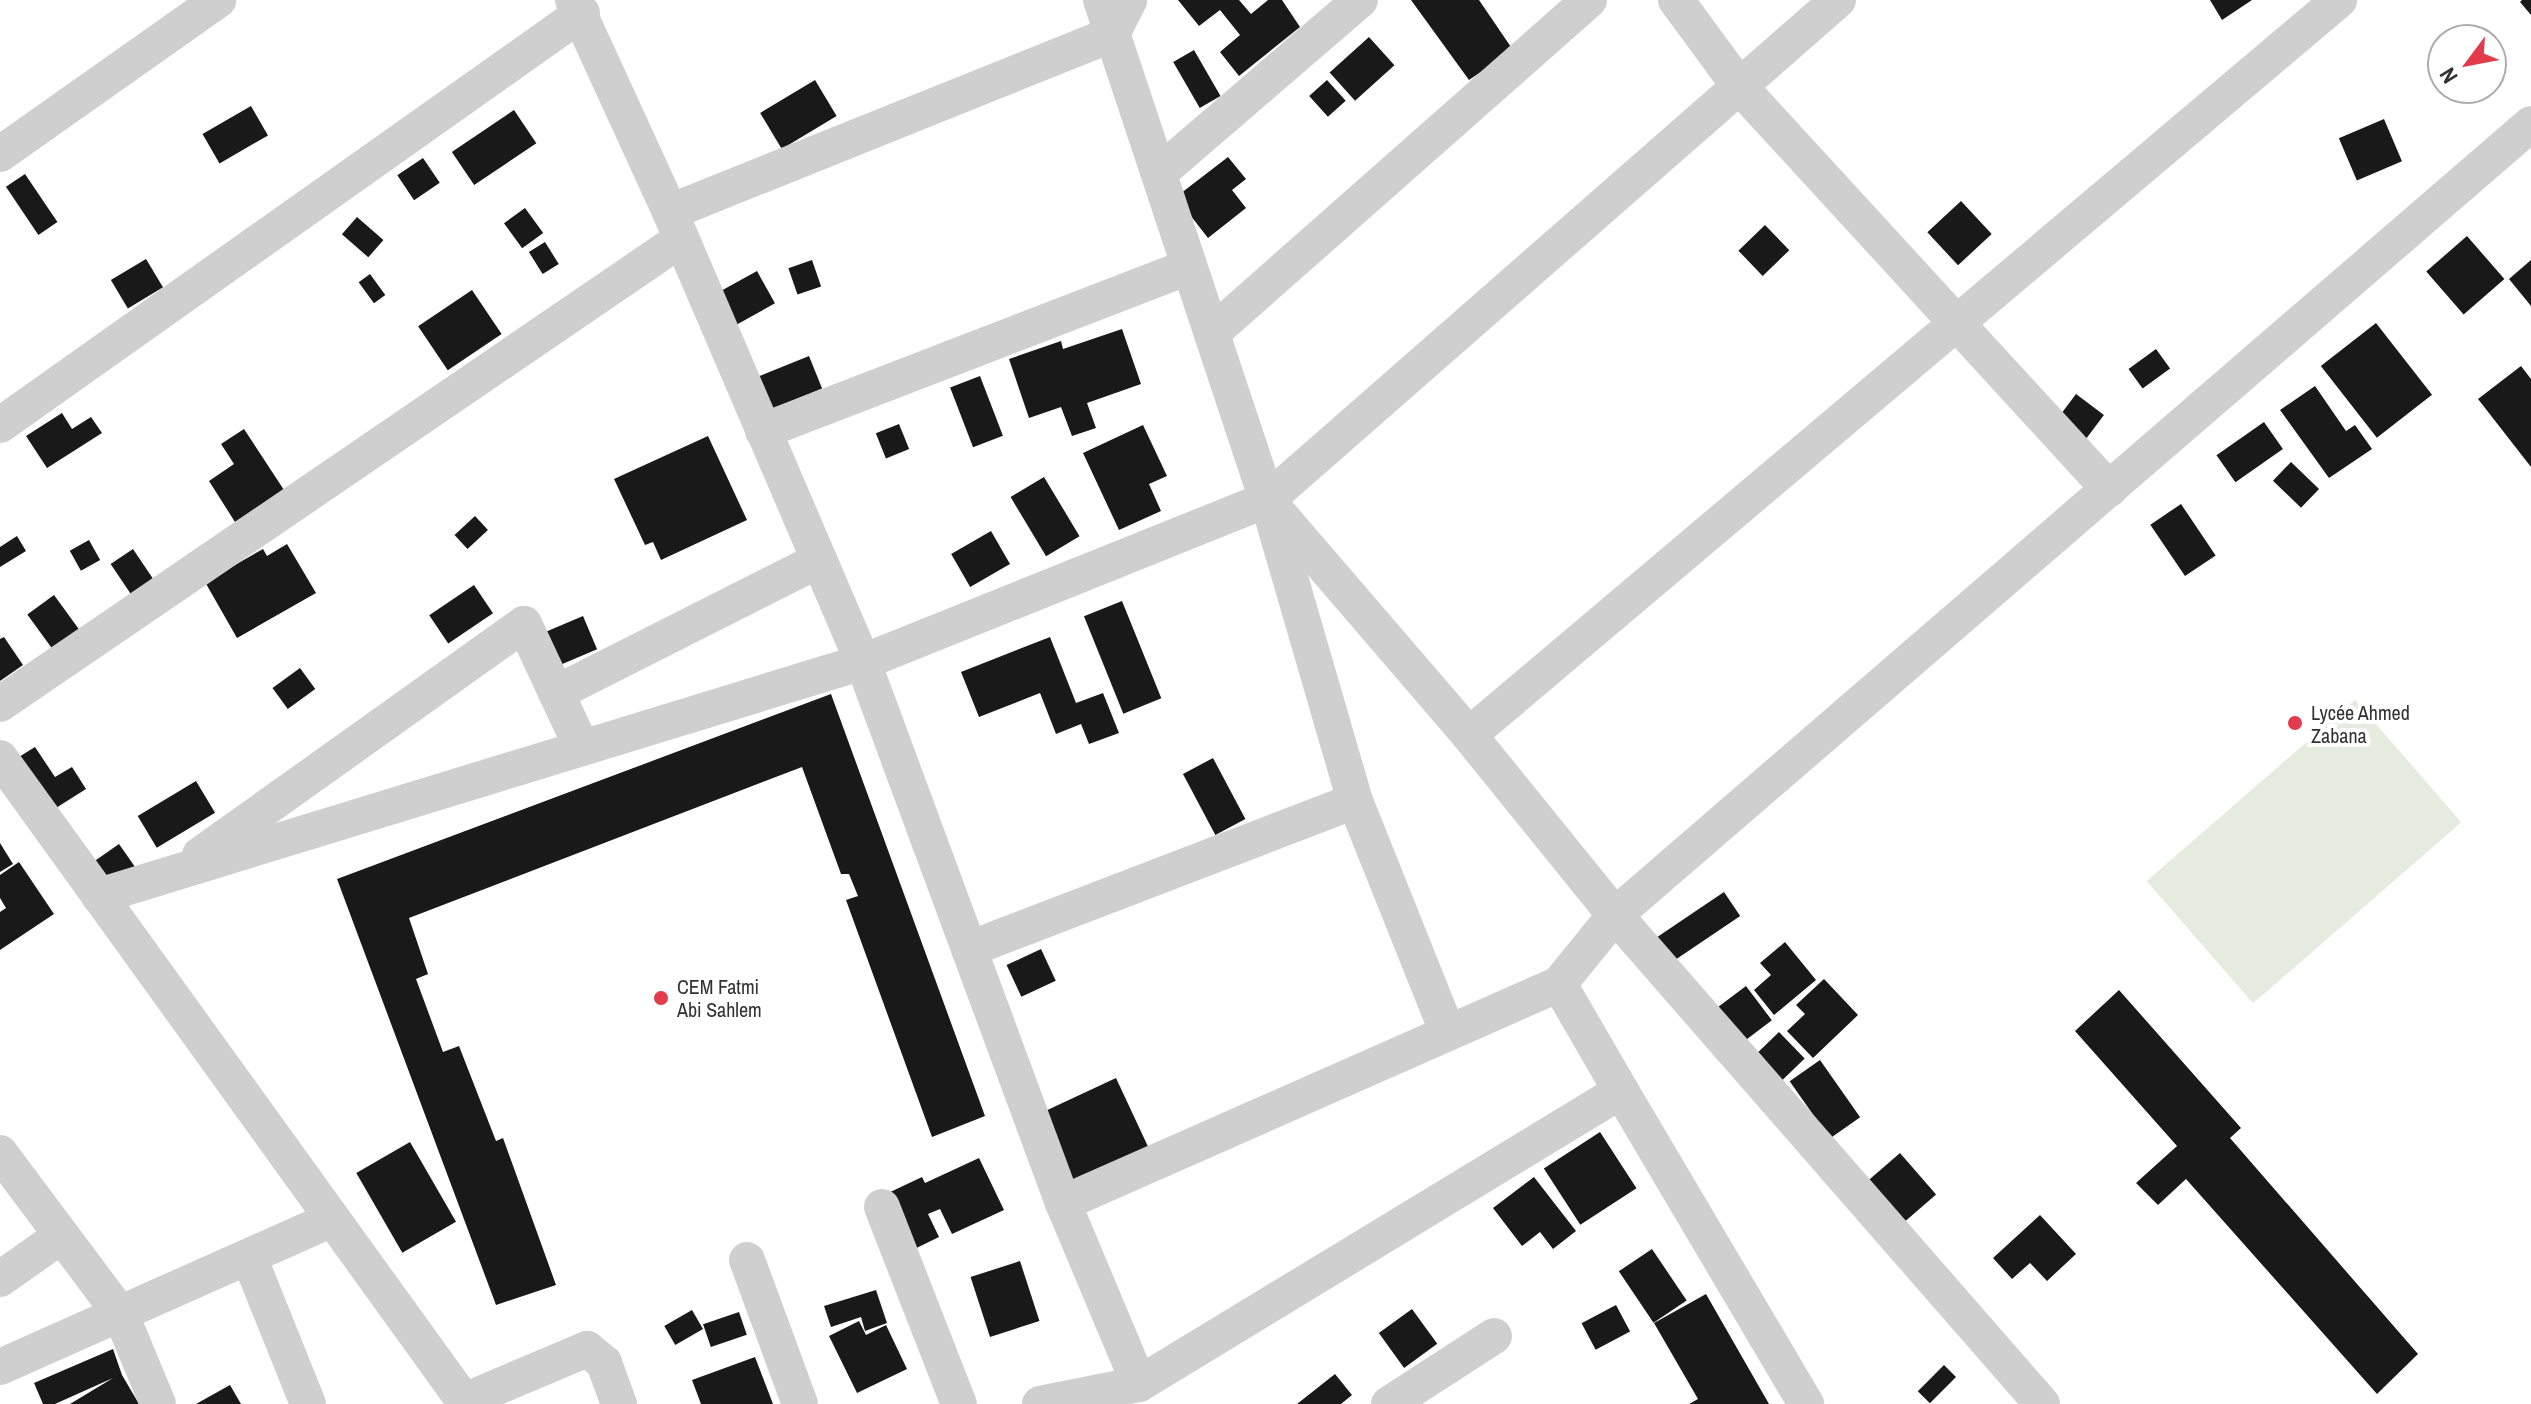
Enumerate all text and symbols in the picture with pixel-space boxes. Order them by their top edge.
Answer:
north arrow [2427,24,2507,104]
text: N [2432,62,2465,89]
place label: Lycée Ahmed Zabana [2311,700,2411,747]
marker: Lycée Ahmed Zabana [2286,714,2304,732]
place label: CEM Fatmi Abi Sahlem [677,974,762,1021]
marker: CEM Fatmi Abi Sahlem [652,989,670,1007]

